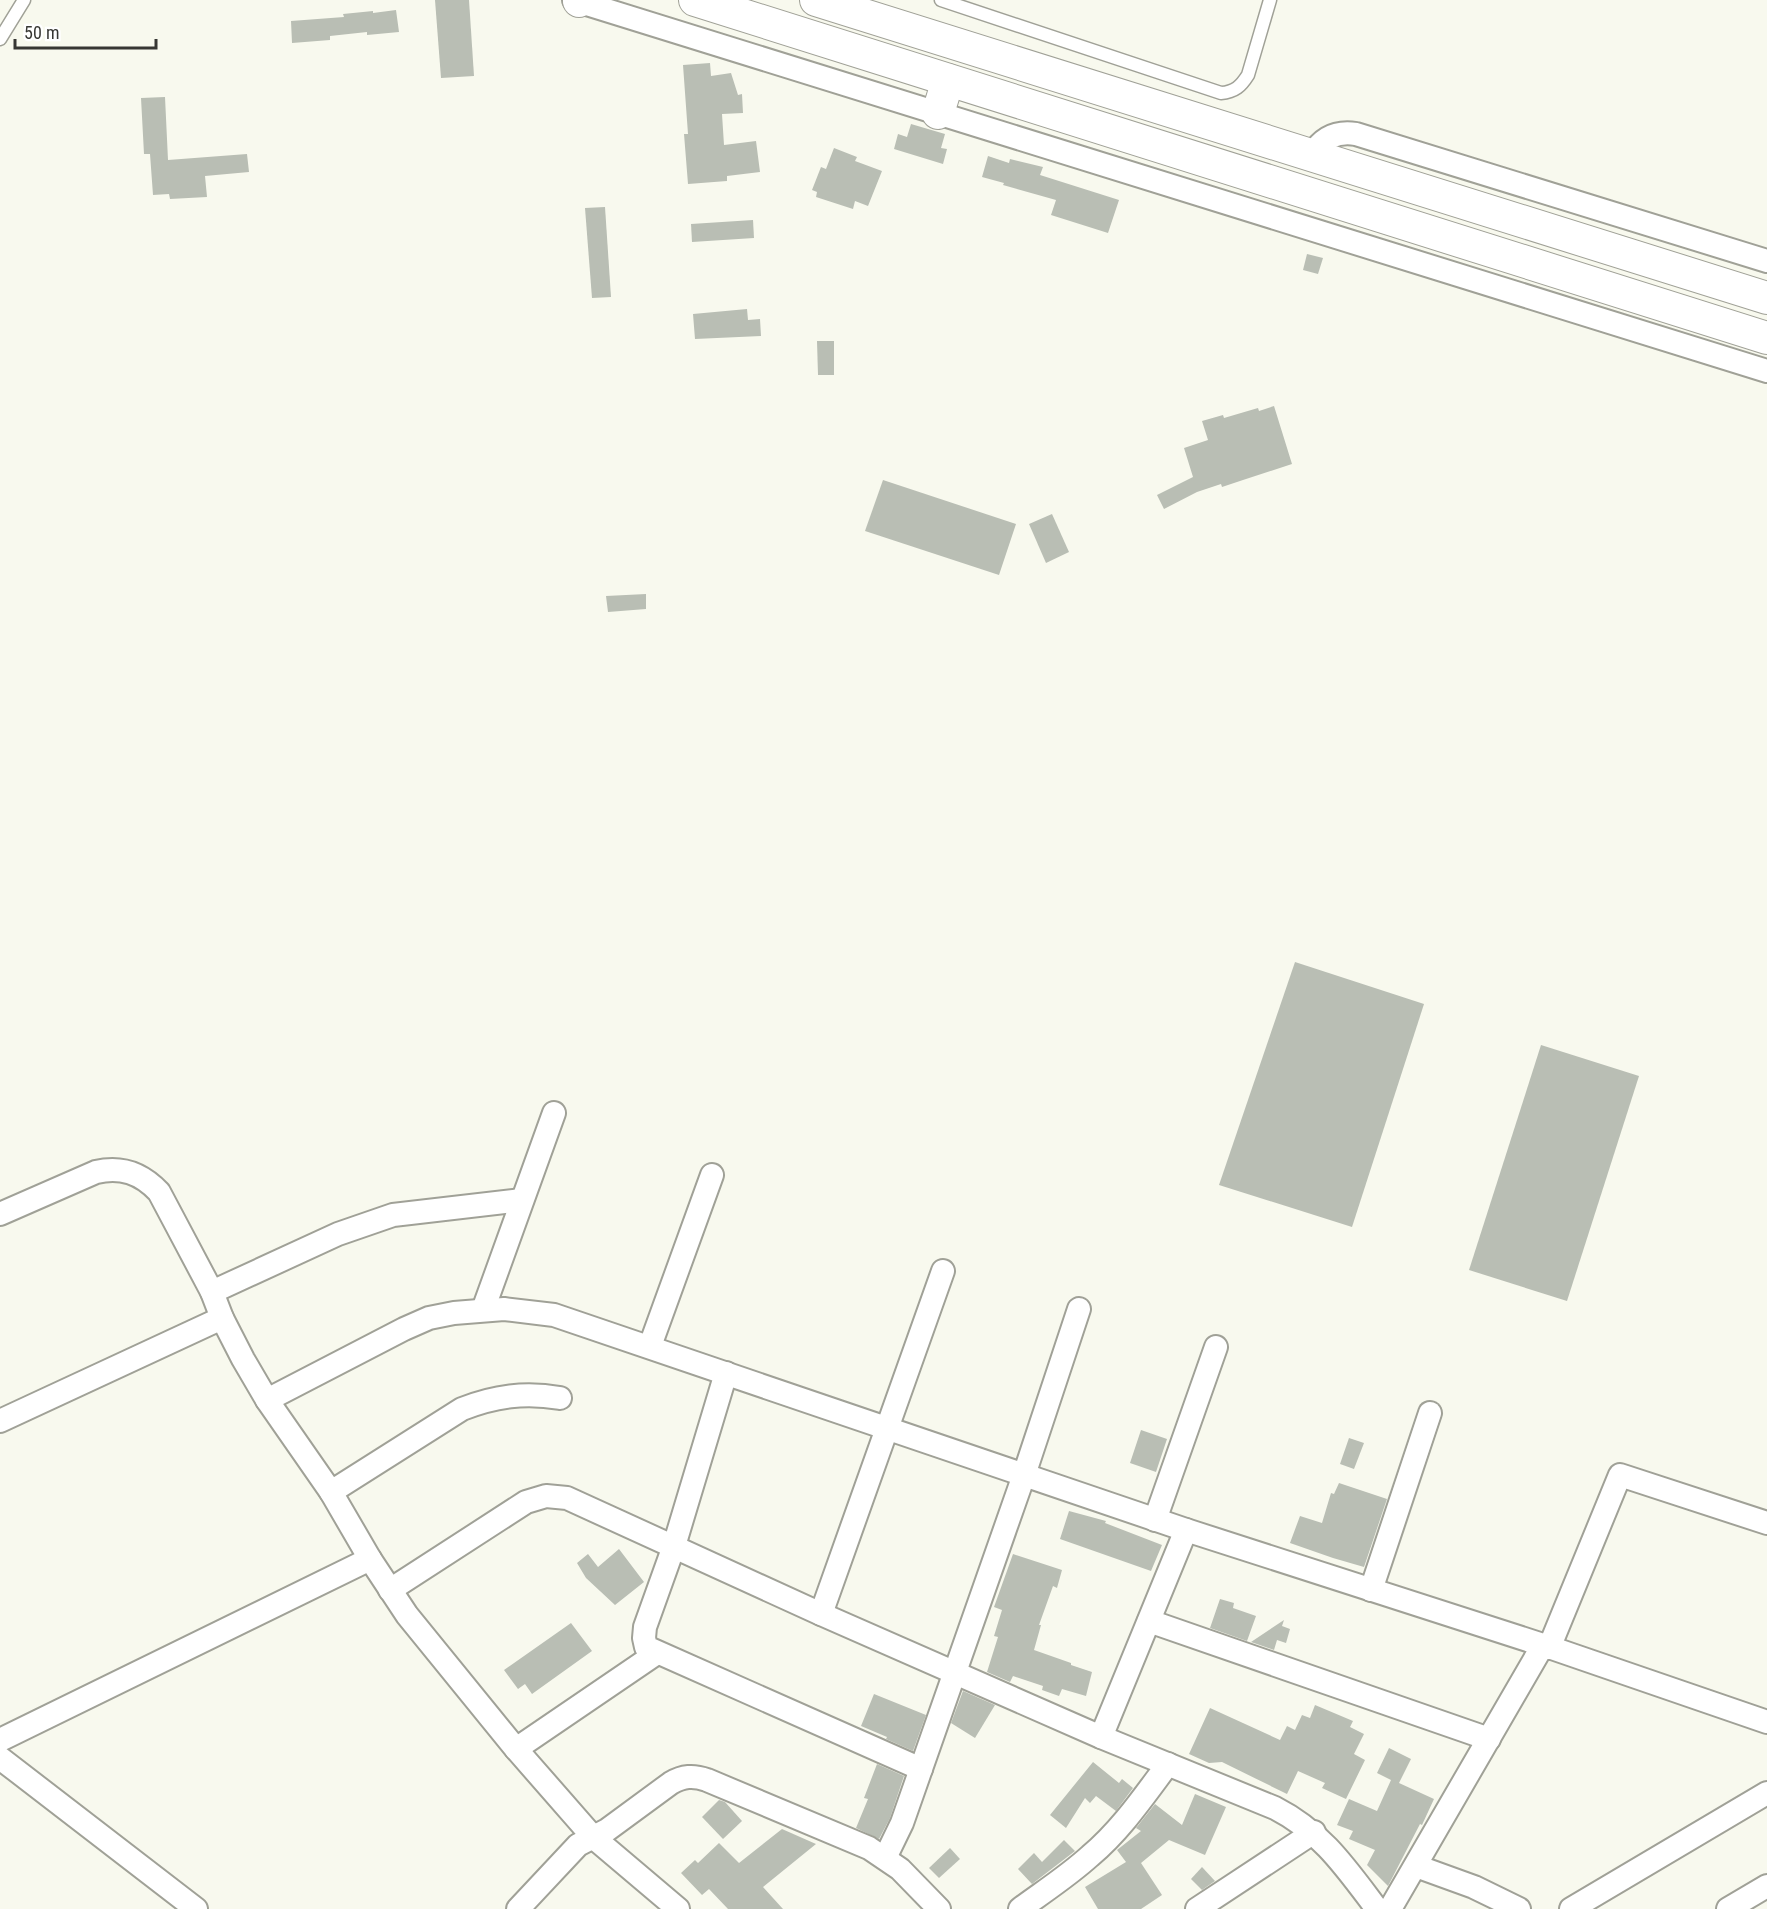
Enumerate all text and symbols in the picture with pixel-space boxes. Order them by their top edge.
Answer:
scale bar [15,12,156,50]
text: 50 m [24,22,59,43]

